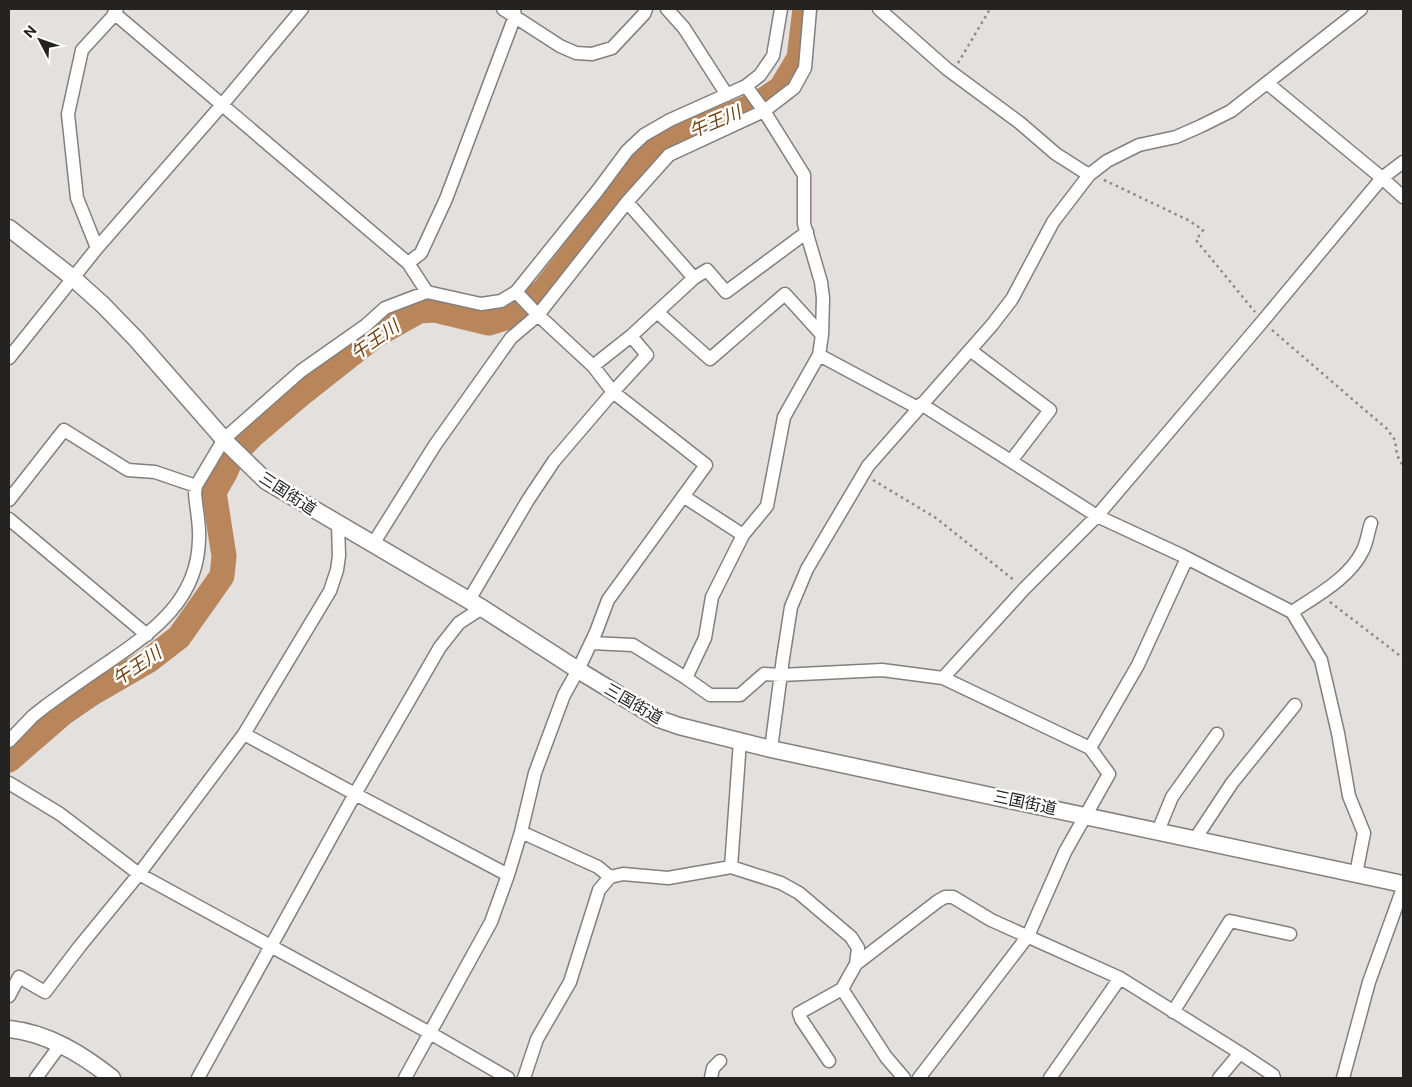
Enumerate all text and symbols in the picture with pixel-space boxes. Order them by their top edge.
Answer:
north arrow [15,15,65,65]
text: N [21,22,40,41]
water label: 午王川 [686,101,746,142]
water label: 午王川 [347,314,404,364]
street label: 三国街道 [256,468,320,519]
water label: 午王川 [108,641,167,689]
street label: 三国街道 [601,679,666,728]
street label: 三国街道 [992,787,1058,818]

